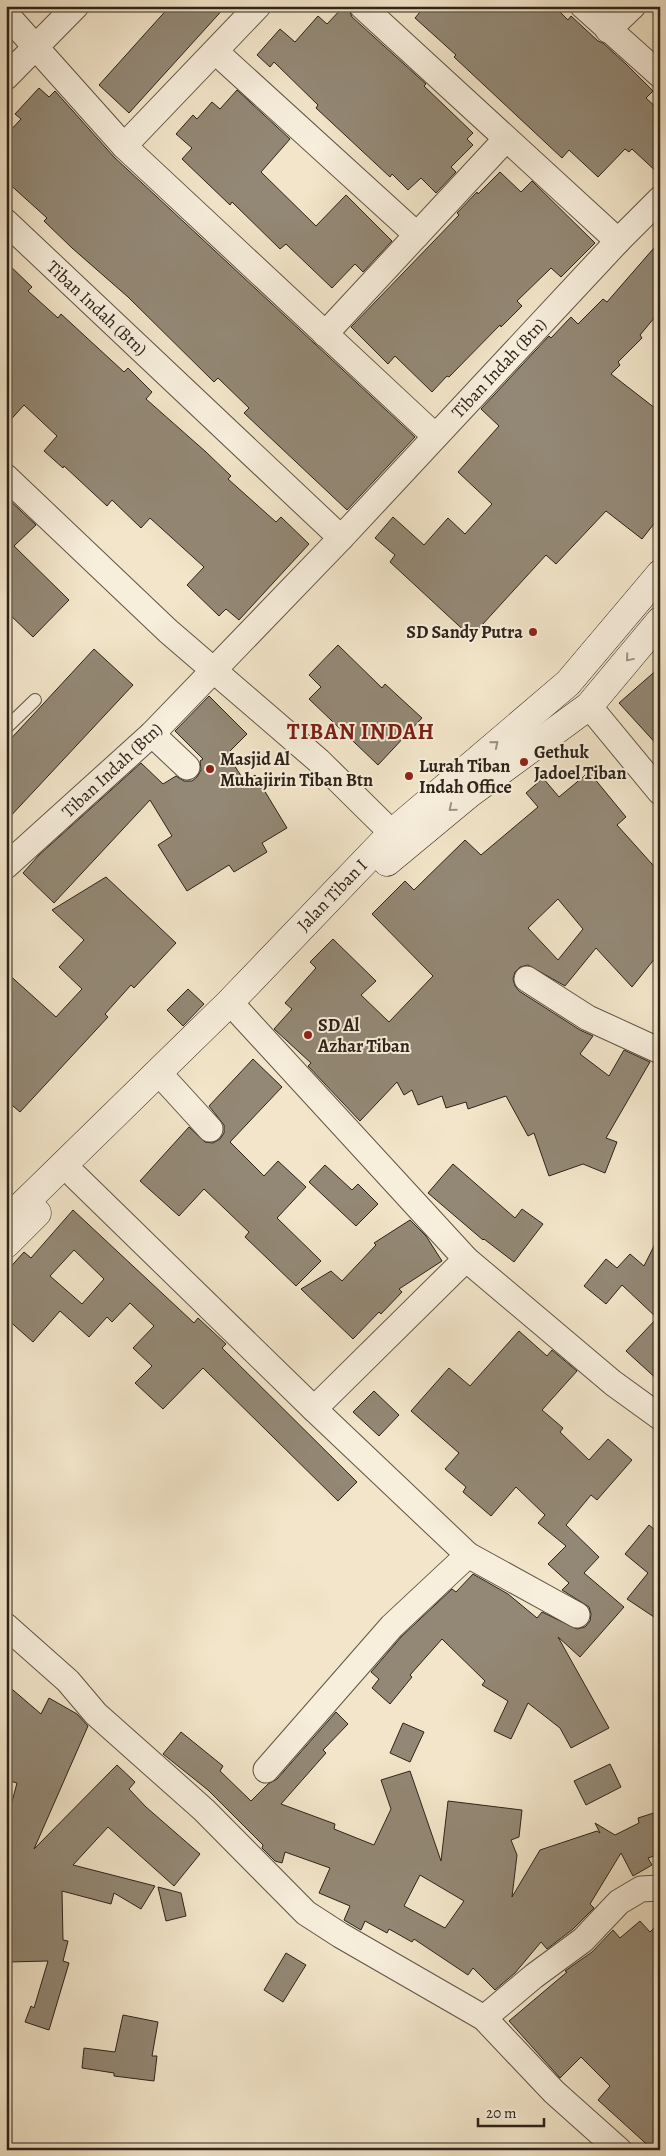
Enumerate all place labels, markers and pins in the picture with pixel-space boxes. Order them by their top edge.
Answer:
place label: SD Sandy Putra [406,620,523,644]
marker: SD Sandy Putra [527,626,539,638]
place label: Gethuk Jadoel Tiban [534,740,627,785]
place label: Masjid Al Muhajirin Tiban Btn [220,747,373,792]
place label: Lurah Tiban Indah Office [419,754,512,799]
marker: Gethuk Jadoel Tiban [518,756,530,768]
marker: Masjid Al Muhajirin Tiban Btn [204,763,216,775]
marker: Lurah Tiban Indah Office [403,770,415,782]
place label: SD Al Azhar Tiban [317,1013,410,1058]
marker: SD Al Azhar Tiban [302,1029,314,1041]

